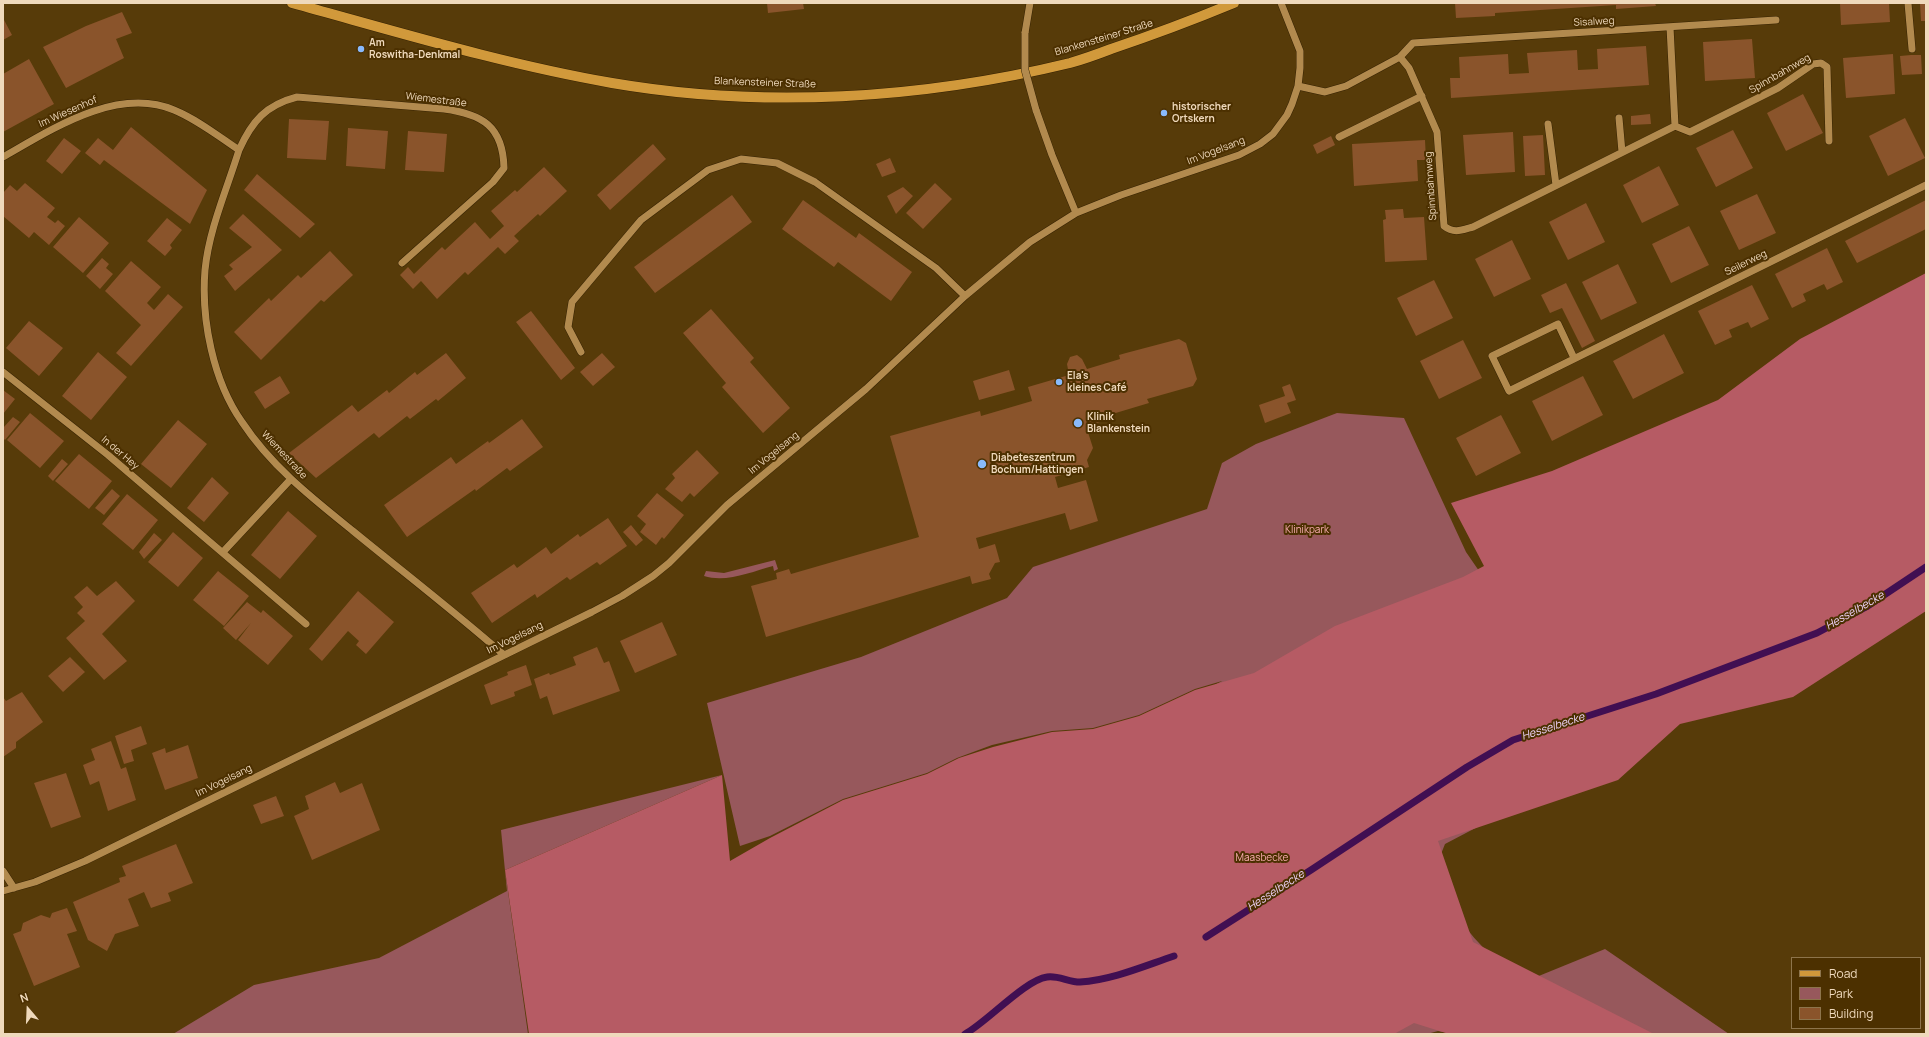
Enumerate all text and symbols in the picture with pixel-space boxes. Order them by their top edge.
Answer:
street label: Sisalweg [1573,15,1615,29]
street label: Blankensteiner Straße [1053,17,1155,59]
place label: Am Roswitha-Denkmal [369,37,460,60]
marker: Am Roswitha-Denkmal [356,44,366,54]
street label: Spinnbahnweg [1747,52,1813,96]
street label: Blankensteiner Straße [714,75,816,91]
street label: Wiemestraße [405,90,467,110]
street label: Im Wiesenhof [37,94,99,130]
place label: historischer Ortskern [1172,101,1231,124]
marker: historischer Ortskern [1159,108,1169,118]
street label: Im Vogelsang [1185,134,1247,168]
street label: Spinnbahnweg [1423,151,1439,221]
street label: Seilerweg [1723,248,1769,278]
place label: Ela's kleines Café [1067,370,1127,394]
marker: Ela's kleines Café [1054,377,1064,387]
place label: Klinik Blankenstein [1087,411,1150,434]
marker: Klinik Blankenstein [1072,417,1084,429]
street label: Wiemestraße [259,428,309,482]
street label: Im Vogelsang [747,429,801,477]
street label: In der Hey [99,434,141,472]
place label: Diabeteszentrum Bochum/Hattingen [991,452,1083,476]
marker: Diabeteszentrum Bochum/Hattingen [976,458,988,470]
park label: Klinikpark [1285,524,1329,536]
water label: Hesselbecke [1823,589,1887,633]
street label: Im Vogelsang [485,619,545,657]
water label: Hesselbecke [1520,711,1586,743]
street label: Im Vogelsang [194,762,254,800]
park label: Maasbecke [1236,852,1288,864]
water label: Hesselbecke [1245,868,1307,914]
legend [1791,957,1921,1029]
text: Road [1829,965,1857,982]
text: Park [1829,985,1853,1002]
north arrow [8,989,48,1029]
text: N [18,989,30,1006]
text: Building [1829,1005,1873,1022]

